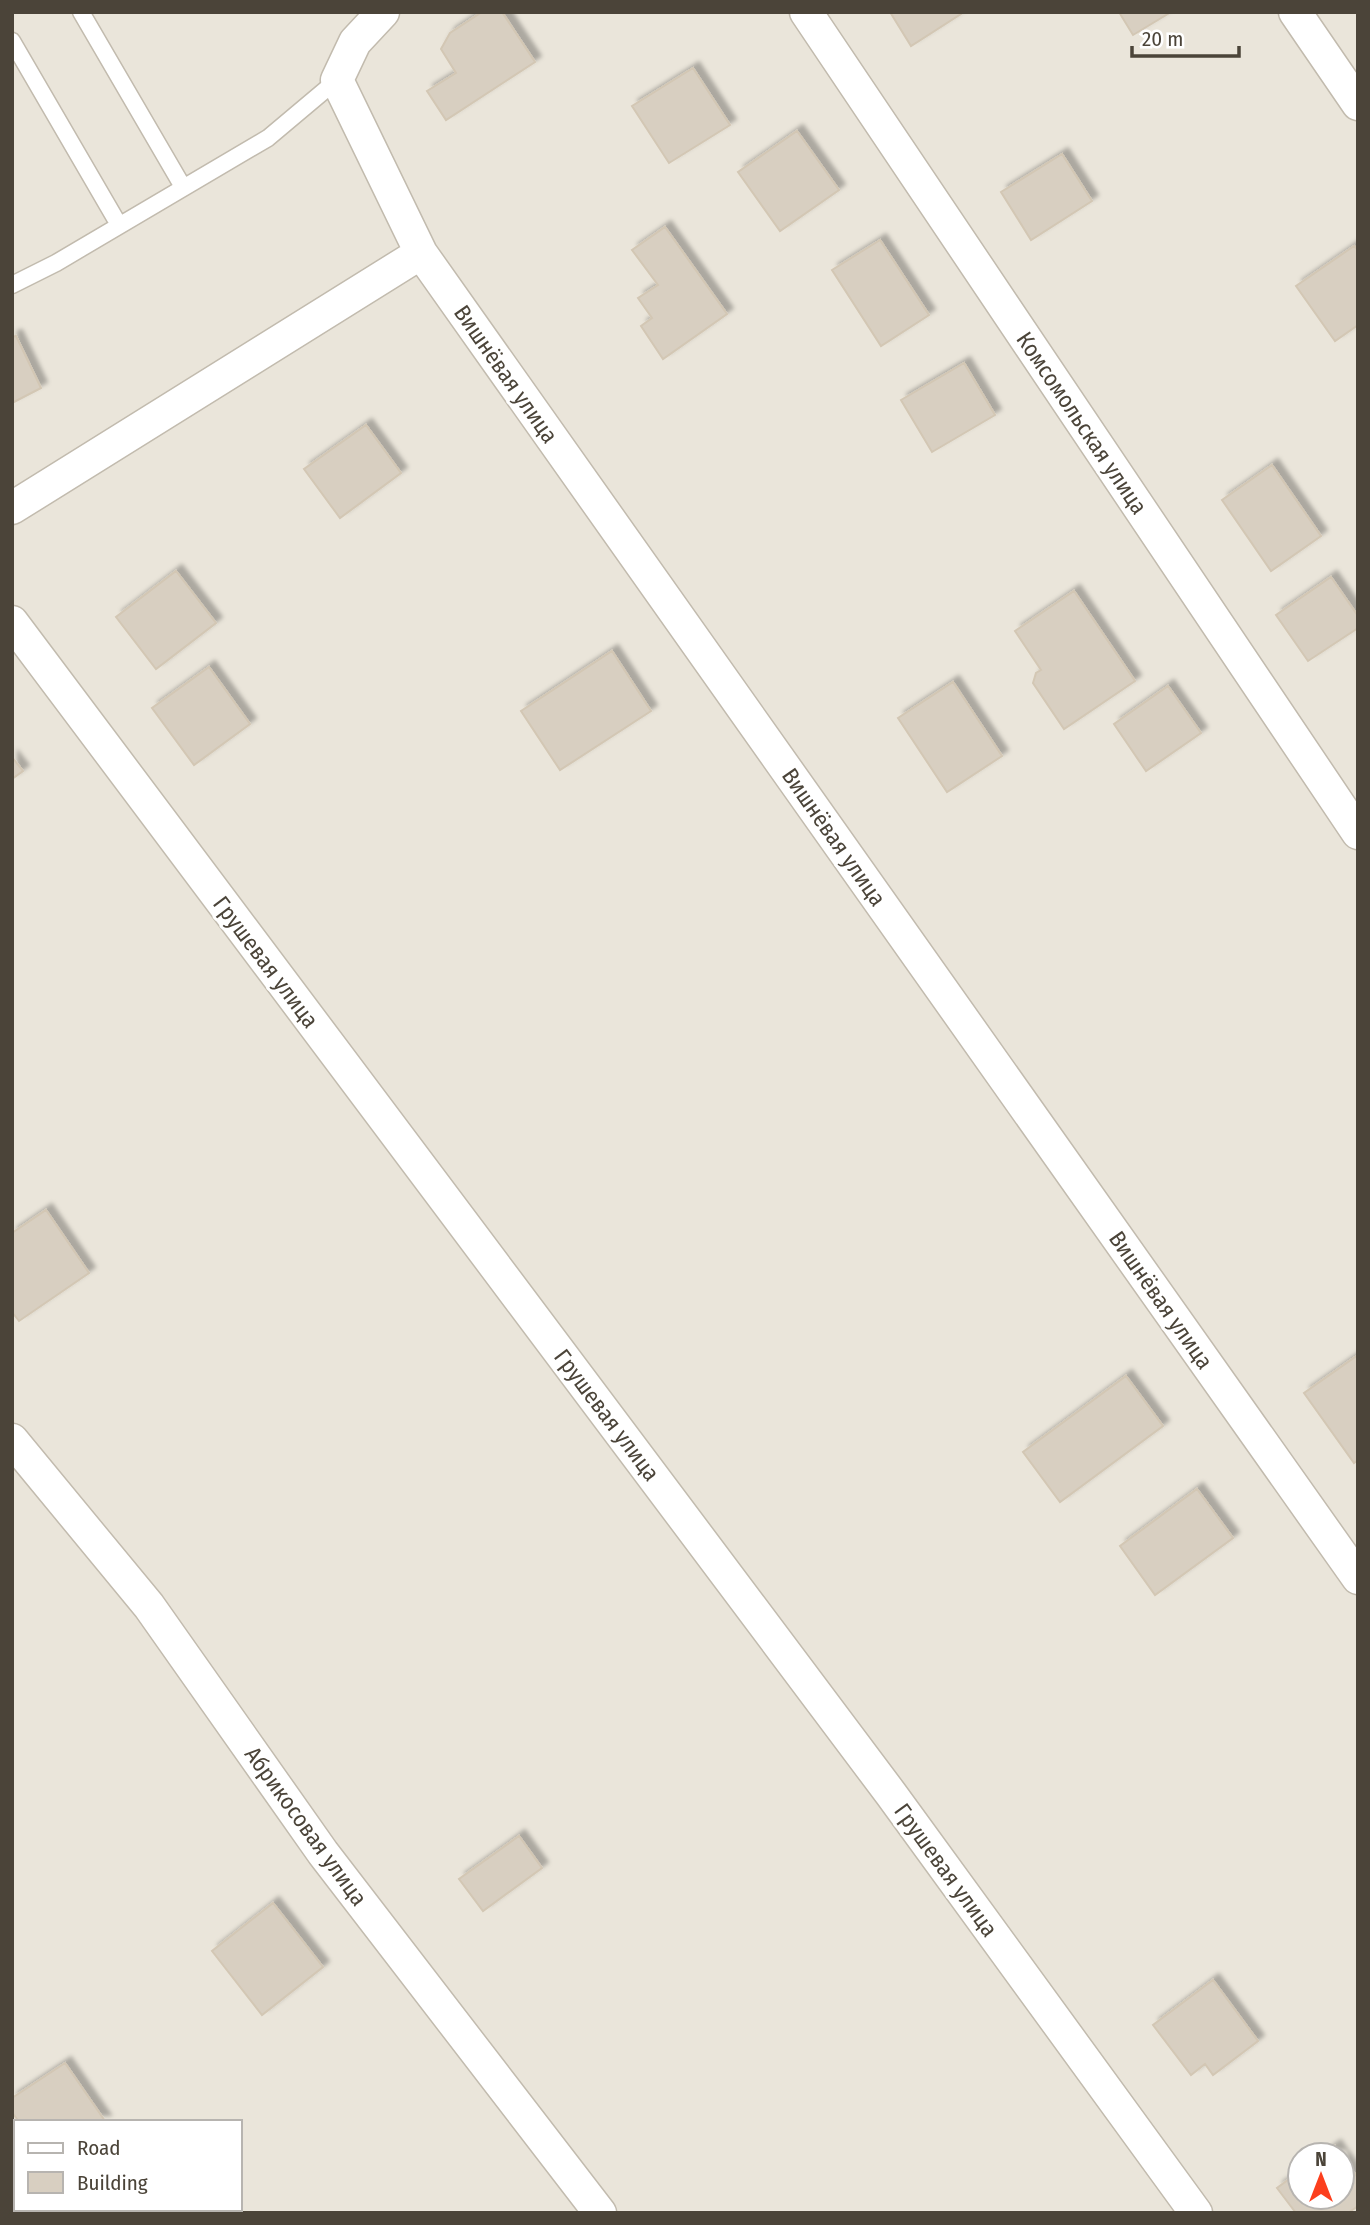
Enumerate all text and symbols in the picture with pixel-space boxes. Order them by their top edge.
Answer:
scale bar [1132,14,1239,58]
text: 20 m [1142,26,1183,52]
street label: Вишнёвая улица [448,300,564,448]
street label: Комсомольская улица [1011,327,1153,519]
street label: Вишнёвая улица [776,763,892,911]
street label: Грушевая улица [207,891,325,1033]
street label: Вишнёвая улица [1103,1226,1219,1374]
street label: Грушевая улица [548,1344,666,1486]
street label: Абрикосовая улица [239,1741,373,1911]
street label: Грушевая улица [888,1798,1004,1942]
legend [14,2120,242,2211]
text: Road [77,2135,121,2161]
north arrow [1286,2141,1356,2211]
text: N [1315,2148,1327,2171]
text: Building [77,2170,148,2196]

